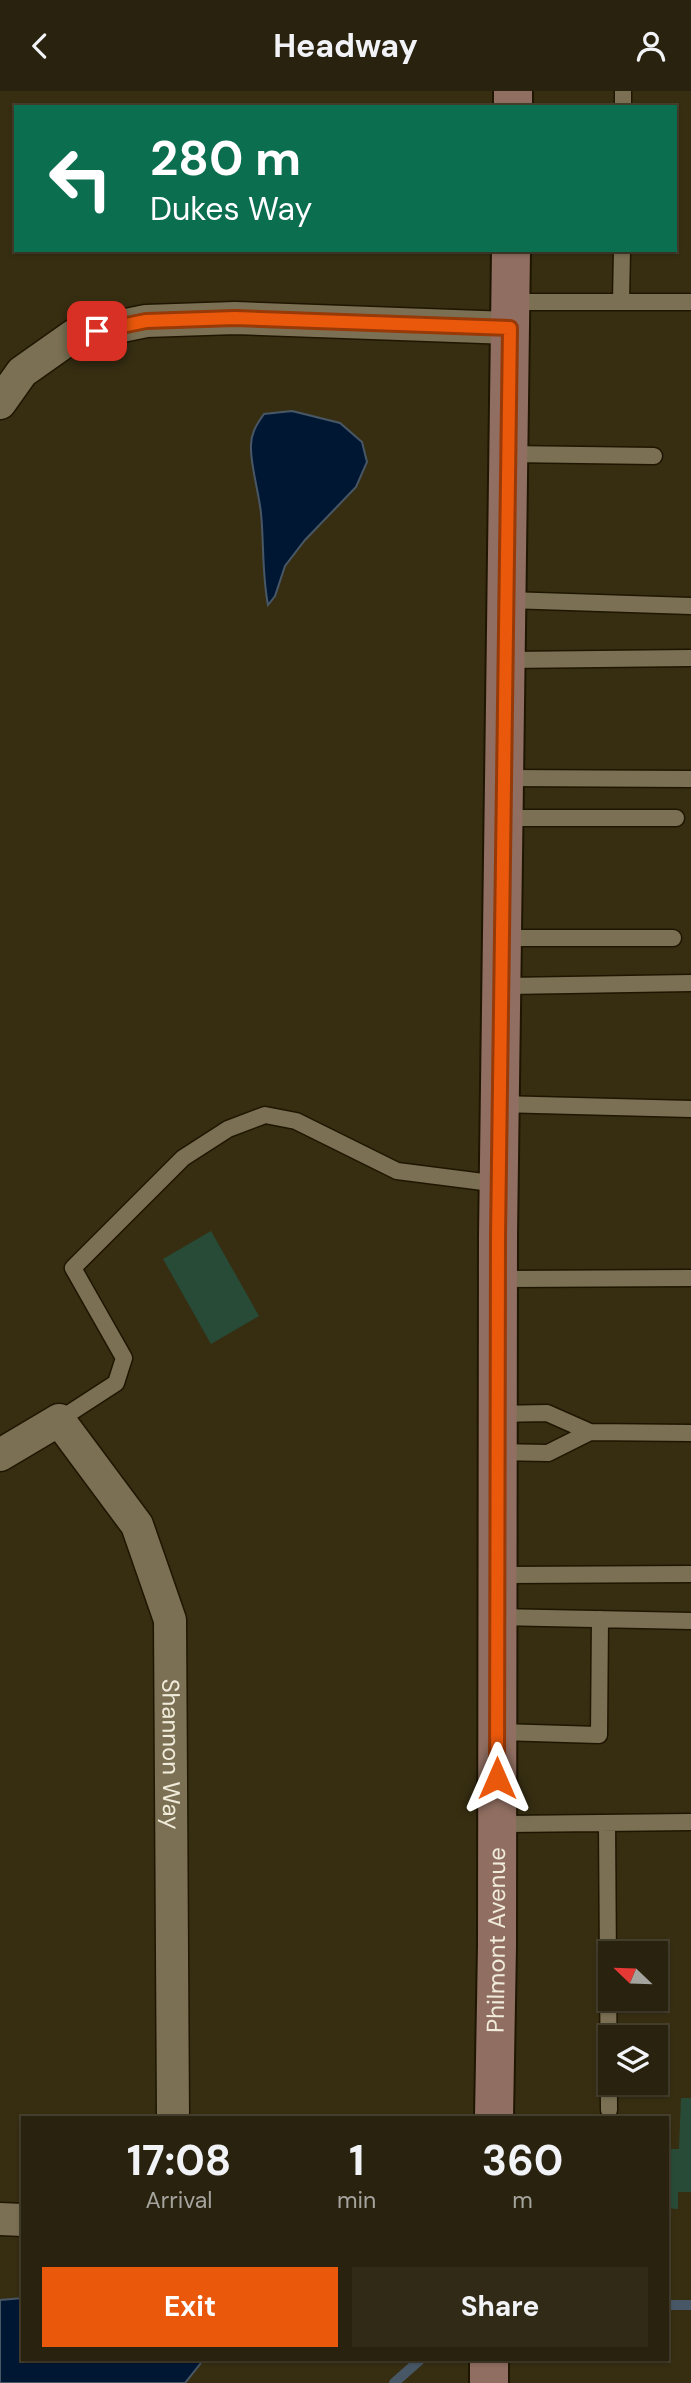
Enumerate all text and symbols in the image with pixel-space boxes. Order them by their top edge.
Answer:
text: Headway [273,25,418,67]
icon: back [21,27,59,65]
icon: person [632,27,670,65]
text: 280 m [150,126,301,190]
icon: left [35,133,126,224]
text: Dukes Way [150,188,312,230]
pin [67,301,127,361]
icon: arrive [78,312,116,350]
street label: Shannon Way [155,1678,187,1830]
position arrow [460,1741,534,1815]
street label: Philmont Avenue [479,1847,512,2033]
north arrow [598,1941,668,2011]
map controls [598,1941,668,2095]
button: layers [598,2025,668,2095]
text: 17:08 [127,2133,231,2188]
text: 1 [349,2133,364,2188]
text: 360 [482,2133,563,2188]
text: Arrival [145,2185,212,2215]
text: min [337,2185,376,2215]
text: m [512,2185,533,2215]
button: Exit [42,2267,338,2347]
button: Share [352,2267,648,2347]

